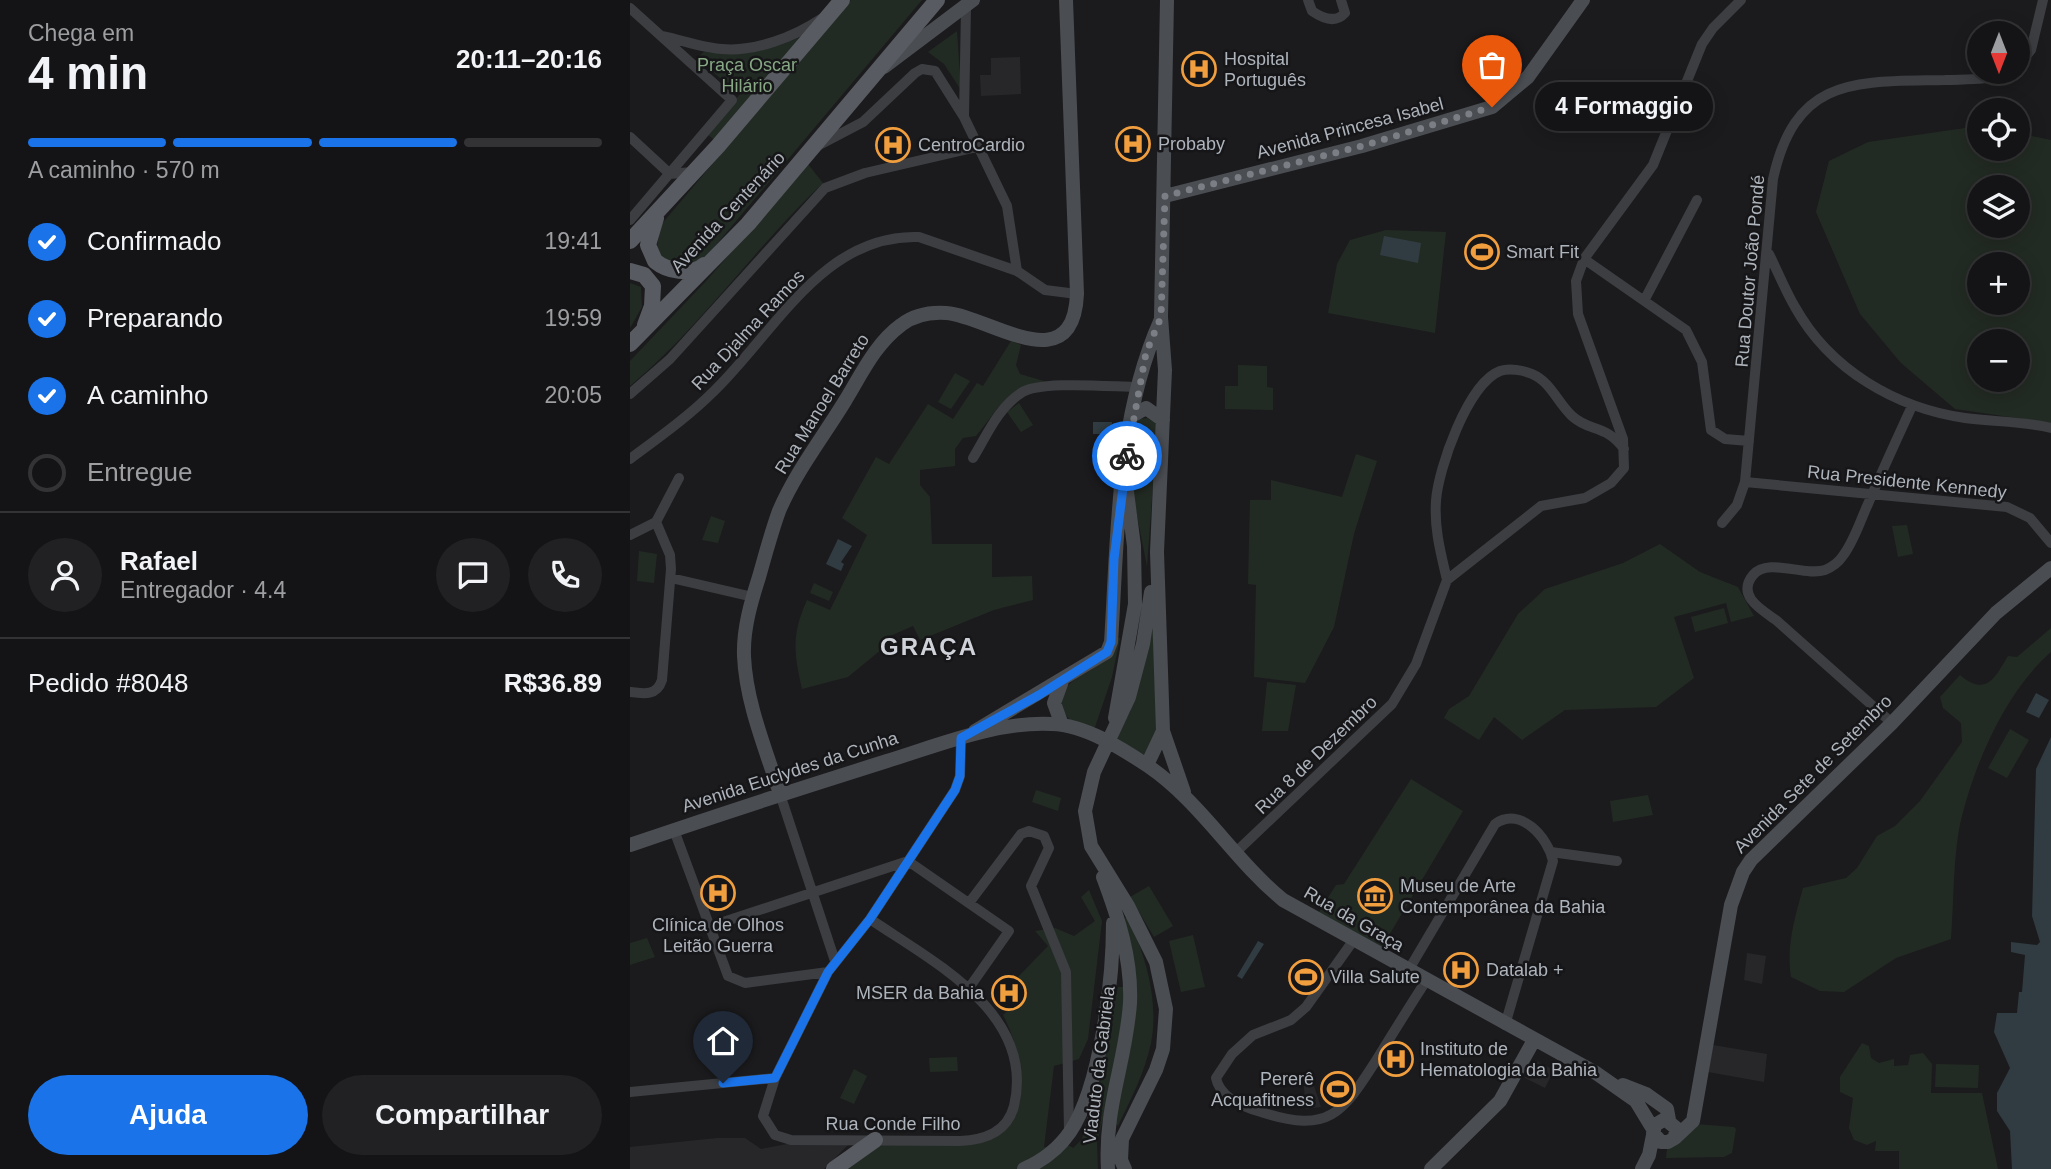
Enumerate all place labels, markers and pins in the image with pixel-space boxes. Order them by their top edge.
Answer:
pin [1462,35,1522,107]
place label: Hospital Português [1224,49,1306,90]
hospital icon: Hospital Português [1180,50,1218,88]
callout: 4 Formaggio [1534,82,1712,132]
hospital icon: Probaby [1114,125,1152,163]
hospital icon: CentroCardio [874,126,912,164]
place label: Probaby [1158,134,1225,154]
place label: CentroCardio [918,135,1025,155]
sports icon: Smart Fit [1463,233,1501,271]
place label: Smart Fit [1506,242,1579,262]
hospital icon: Clínica de Olhos Leitão Guerra [699,874,737,912]
place label: Museu de Arte Contemporânea da Bahia [1400,876,1606,917]
museum icon: Museu de Arte Contemporânea da Bahia [1356,877,1394,915]
place label: Clínica de Olhos Leitão Guerra [652,915,784,956]
hospital icon: Datalab + [1442,951,1480,989]
sports icon: Villa Salute [1287,958,1325,996]
place label: Datalab + [1486,960,1564,980]
place label: Villa Salute [1330,967,1420,987]
hospital icon: MSER da Bahia [990,974,1028,1012]
place label: MSER da Bahia [856,983,985,1003]
pin [693,1011,753,1083]
place label: Instituto de Hematologia da Bahia [1420,1039,1598,1080]
hospital icon: Instituto de Hematologia da Bahia [1377,1040,1415,1078]
place label: Pererê Acquafitness [1211,1069,1314,1110]
sports icon: Pererê Acquafitness [1319,1070,1357,1108]

